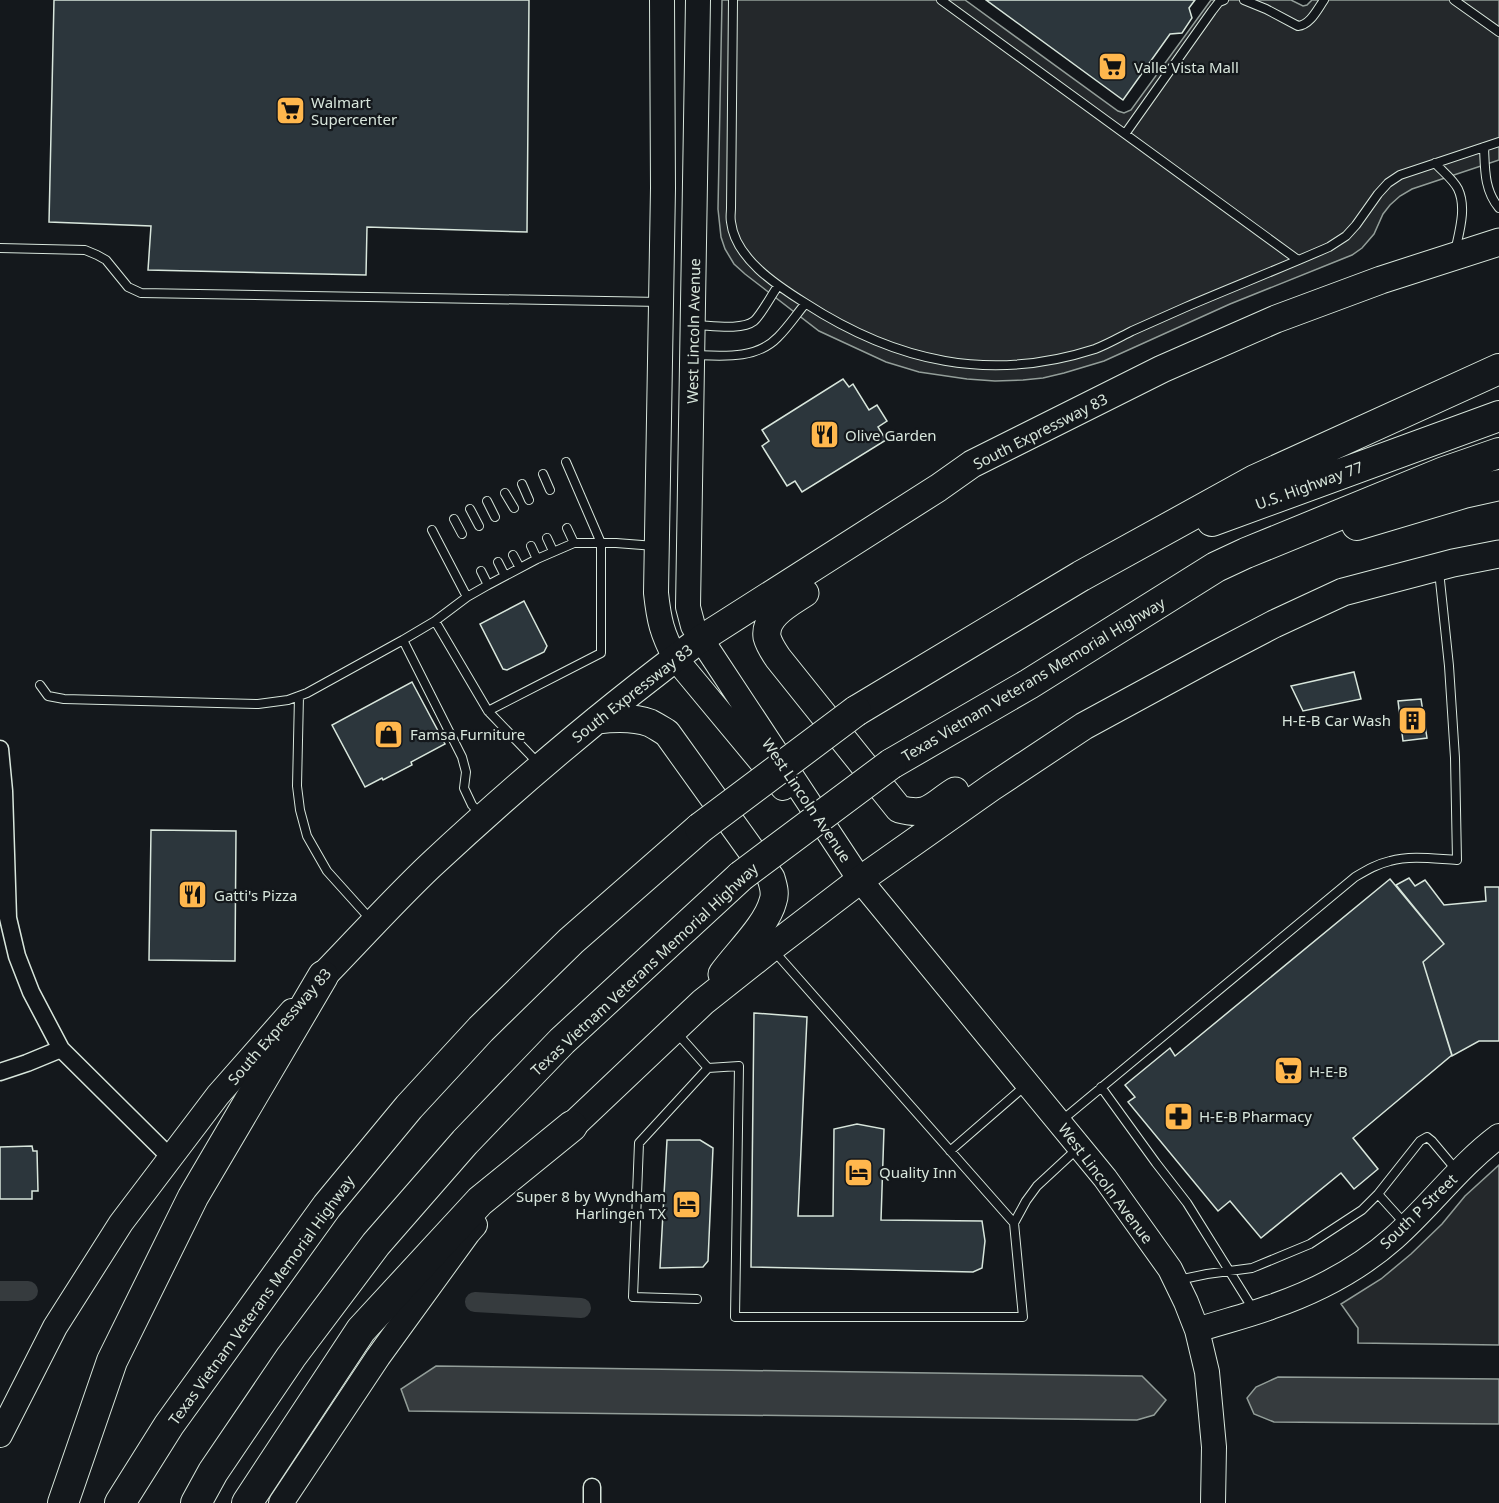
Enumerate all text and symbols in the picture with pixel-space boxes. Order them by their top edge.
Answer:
supermarket icon: Valle Vista Mall [1097,51,1129,83]
place label: Valle Vista Mall [1134,57,1239,77]
place label: Walmart Supercenter [311,92,397,129]
supermarket icon: Walmart Supercenter [274,95,306,127]
street label: West Lincoln Avenue [682,258,704,404]
street label: South Expressway 83 [969,388,1111,474]
restaurant icon: Olive Garden [808,419,840,451]
place label: Olive Garden [845,425,937,445]
street label: U.S. Highway 77 [1252,456,1366,514]
street label: Texas Vietnam Veterans Memorial Highway [898,592,1169,766]
street label: South Expressway 83 [567,639,697,747]
building icon: H-E-B Car Wash [1396,704,1428,736]
place label: H-E-B Car Wash [1282,710,1391,730]
shop icon: Famsa Furniture [373,718,405,750]
place label: Famsa Furniture [410,724,525,744]
street label: West Lincoln Avenue [758,734,856,866]
street label: Texas Vietnam Veterans Memorial Highway [526,858,762,1080]
restaurant icon: Gatti's Pizza [177,879,209,911]
place label: Gatti's Pizza [214,885,298,905]
street label: South Expressway 83 [223,963,335,1089]
supermarket icon: H-E-B [1272,1055,1304,1087]
place label: H-E-B [1309,1061,1348,1081]
pharmacy icon: H-E-B Pharmacy [1162,1100,1194,1132]
place label: H-E-B Pharmacy [1199,1106,1312,1126]
street label: West Lincoln Avenue [1054,1119,1158,1247]
hotel icon: Quality Inn [842,1156,874,1188]
place label: Quality Inn [879,1162,957,1182]
street label: South P Street [1375,1169,1461,1253]
street label: Texas Vietnam Veterans Memorial Highway [164,1171,359,1429]
place label: Super 8 by Wyndham Harlingen TX [516,1186,666,1223]
hotel icon: Super 8 by Wyndham Harlingen TX [671,1189,703,1221]

